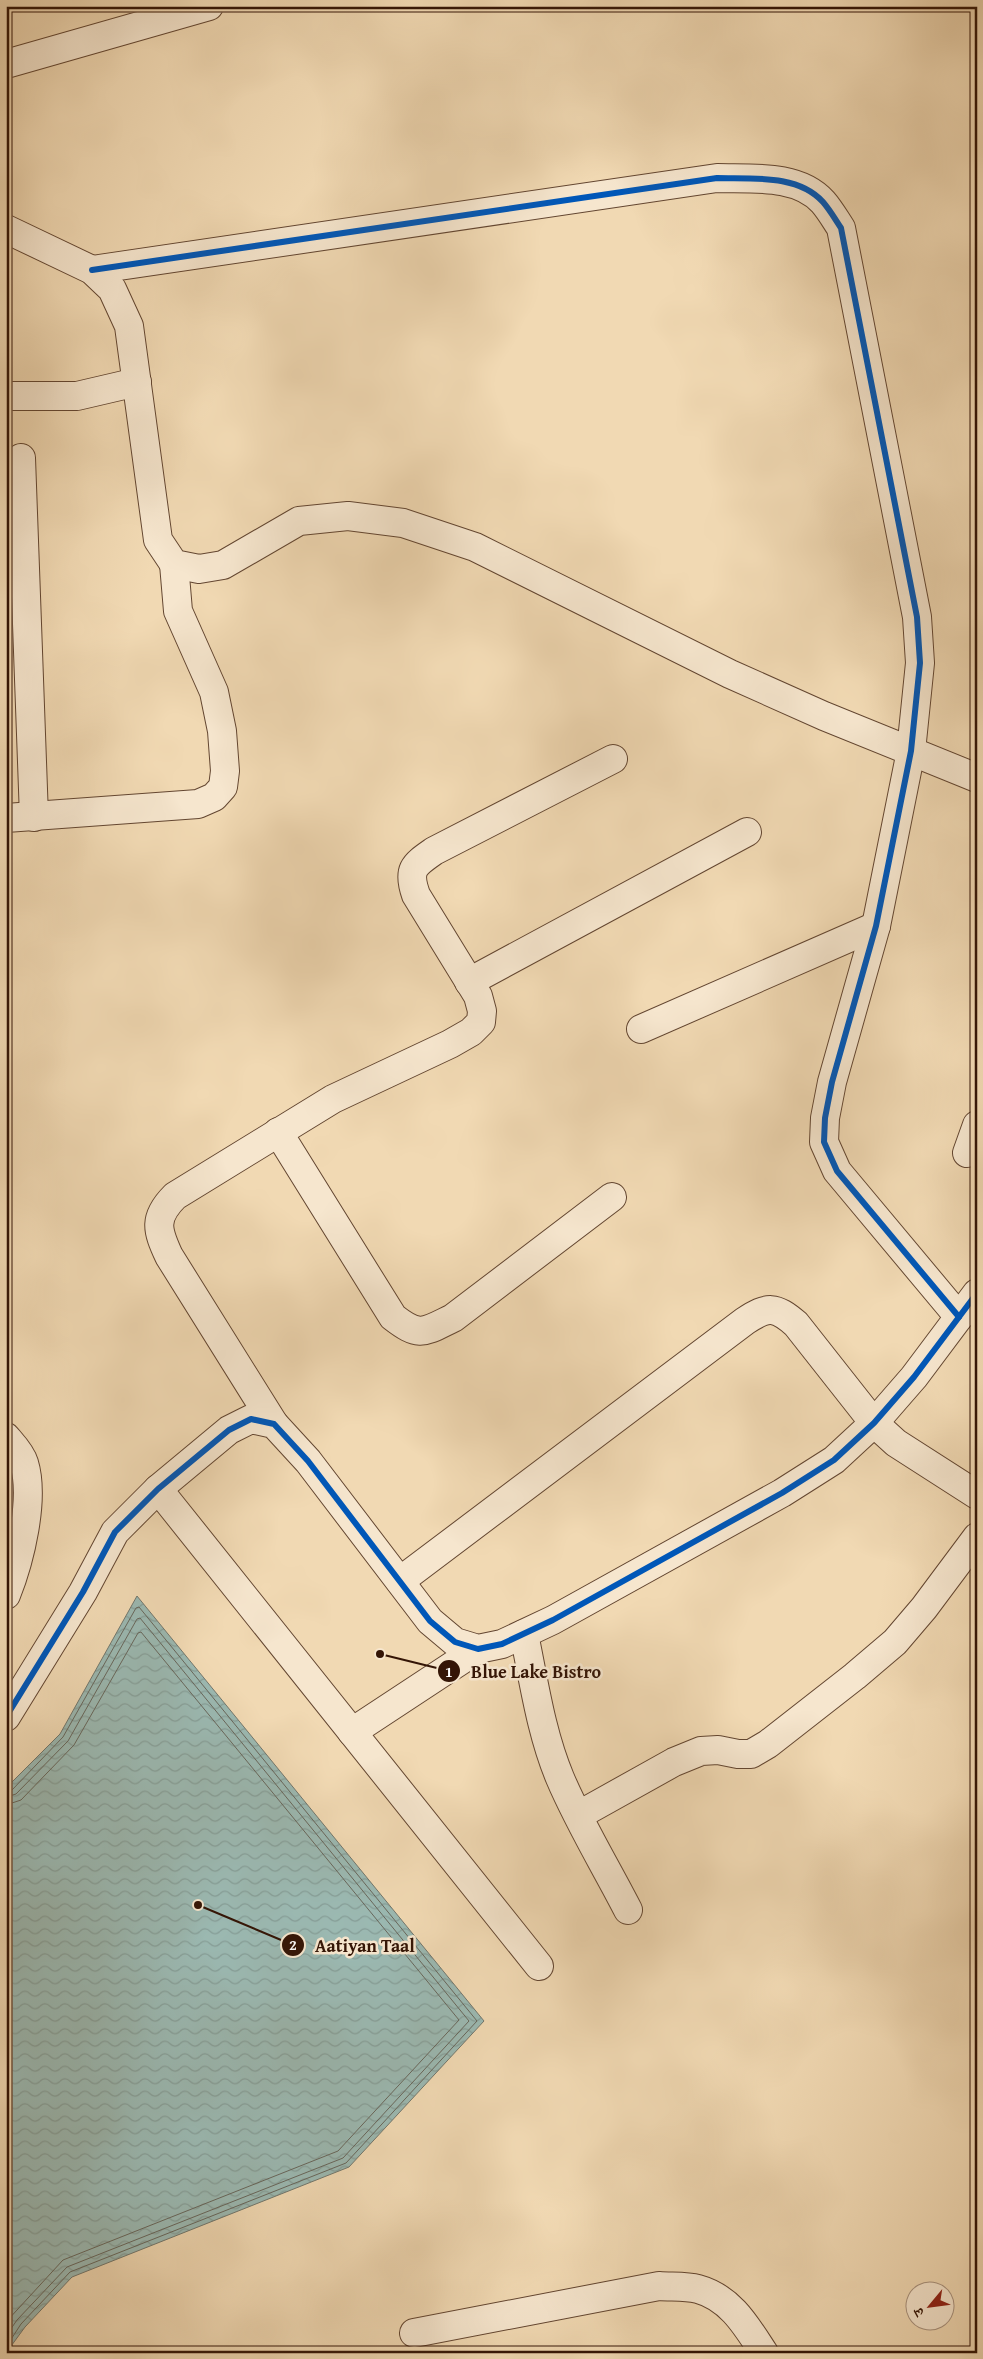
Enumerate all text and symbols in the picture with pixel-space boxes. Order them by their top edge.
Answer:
callout: Blue Lake Bistro [436,1655,611,1688]
text: Blue Lake Bistro [471,1658,601,1685]
text: 1 [445,1661,453,1682]
callout: Aatiyan Taal [280,1929,425,1962]
text: Aatiyan Taal [315,1932,415,1959]
text: 2 [289,1934,297,1955]
north arrow [906,2282,956,2332]
text: उ [908,2304,930,2321]

